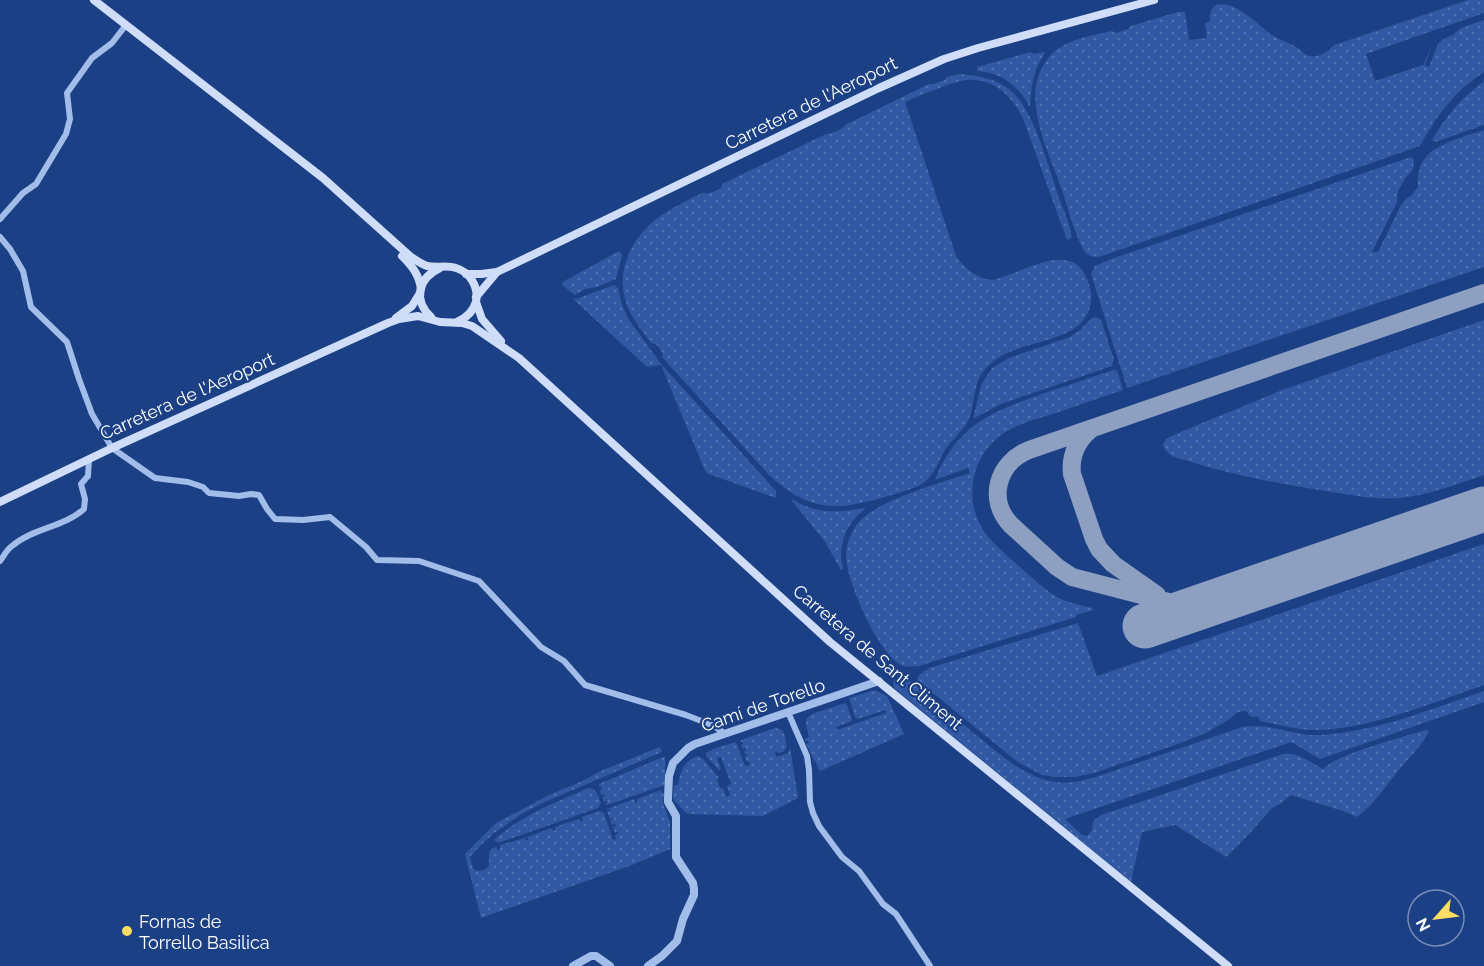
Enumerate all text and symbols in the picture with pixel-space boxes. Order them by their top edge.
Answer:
street label: Carretera de l'Aeroport [722,52,900,154]
street label: Carretera de l'Aeroport [96,348,278,444]
street label: Carretera de Sant Climent [789,580,967,734]
street label: Camí de Torello [698,674,828,736]
north arrow [1406,888,1466,948]
place label: Fornas de Torrello Basilica [139,911,270,953]
text: N [1412,915,1434,935]
marker: Fornas de Torrello Basilica [120,924,134,938]

